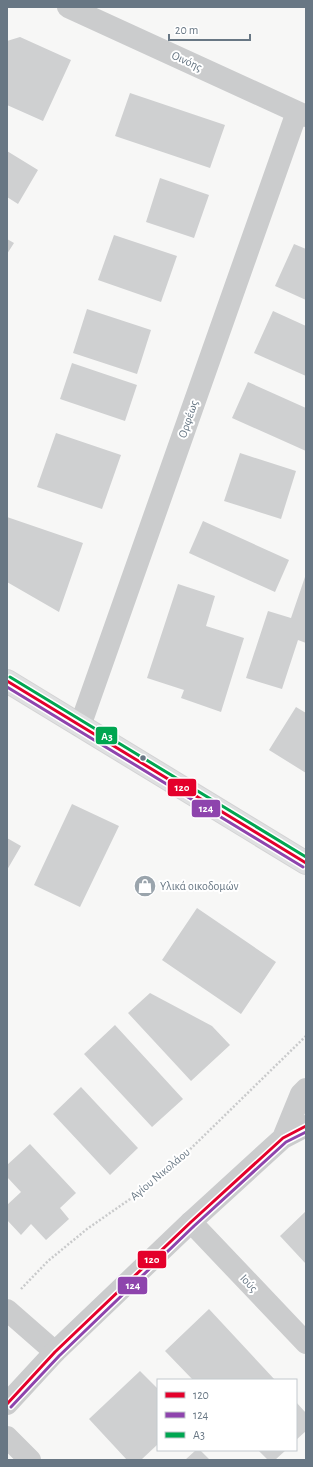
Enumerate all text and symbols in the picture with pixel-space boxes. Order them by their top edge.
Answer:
scale bar [169,16,250,42]
text: 20 m [175,24,198,36]
street label: Οινόης [170,49,204,74]
street label: Ορφέως [176,398,201,440]
line badge: Α3 [95,726,118,745]
text: Α3 [101,731,113,742]
unlabelled marker [138,753,148,763]
line badge: 120 [167,778,197,797]
text: 120 [175,782,190,793]
line badge: 124 [191,799,221,818]
text: 124 [199,803,214,814]
shop icon: Υλικά οικοδομών [132,873,158,899]
place label: Υλικά οικοδομών [160,880,238,892]
street label: Αγίου Νικολάου [128,1146,192,1202]
line badge: 120 [137,1250,167,1269]
text: 120 [145,1254,160,1265]
street label: Ιούς [237,1272,260,1295]
line badge: 124 [117,1276,148,1295]
text: 124 [126,1280,141,1291]
legend [157,1379,297,1451]
text: 120 [193,1389,209,1401]
text: 124 [193,1409,209,1421]
text: Α3 [193,1429,205,1441]

